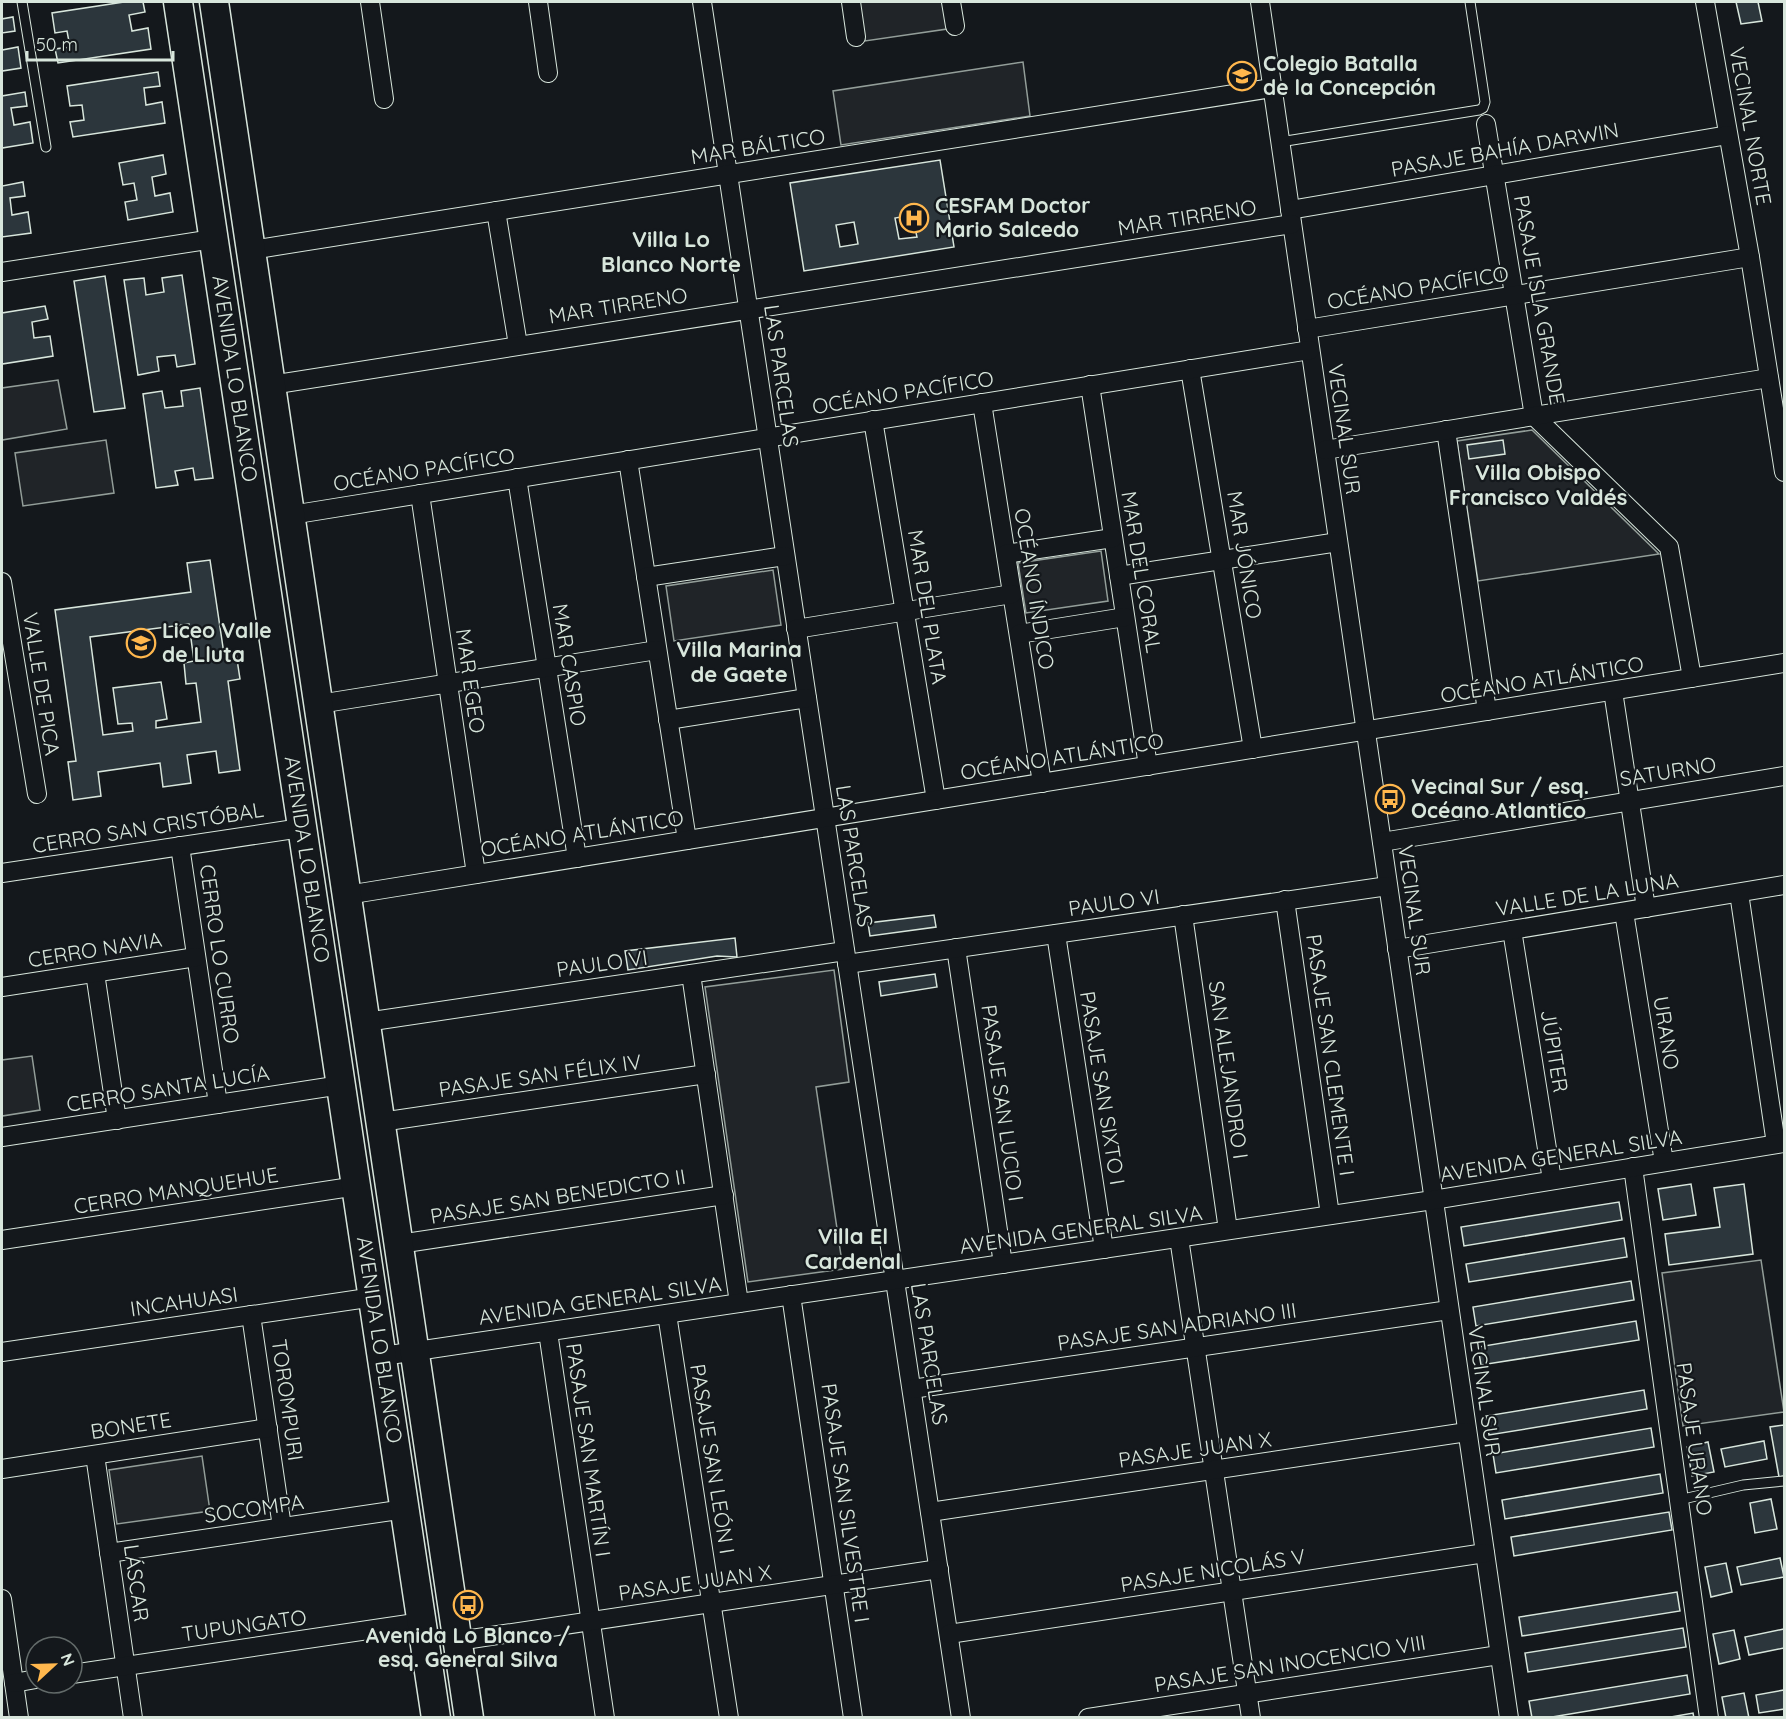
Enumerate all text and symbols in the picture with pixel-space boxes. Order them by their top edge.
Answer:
scale bar [27,24,172,62]
text: 50 m [36,33,78,56]
street label: VECINAL NORTE [1724,45,1778,207]
place label: Colegio Batalla de la Concepción [1263,50,1436,100]
school or university icon: Colegio Batalla de la Concepción [1226,60,1258,92]
street label: PASAJE BAHÍA DARWIN [1389,116,1621,182]
street label: MAR BÁLTICO [689,123,827,169]
place label: CESFAM Doctor Mario Salcedo [935,192,1090,242]
street label: MAR TIRRENO [1116,193,1258,241]
street label: PASAJE ISLA GRANDE [1509,193,1571,407]
hospital icon: CESFAM Doctor Mario Salcedo [898,202,930,234]
district label: Villa Lo Blanco Norte [601,225,741,278]
street label: OCÉANO PACÍFICO [1325,260,1510,314]
street label: AVENIDA LO BLANCO [207,273,264,484]
street label: MAR TIRRENO [547,281,689,329]
street label: LAS PARCELAS [759,303,805,449]
street label: VECINAL SUR [1323,362,1367,496]
street label: OCÉANO PACÍFICO [810,365,995,419]
street label: OCÉANO PACÍFICO [331,442,516,496]
district label: Villa Obispo Francisco Valdés [1449,458,1627,511]
street label: MAR DEL CORAL [1116,489,1168,655]
street label: MAR JÓNICO [1222,489,1268,621]
street label: OCÉANO ÍNDICO [1009,506,1061,671]
street label: MAR DEL PLATA [903,528,953,686]
street label: MAR CASPIO [547,602,593,728]
street label: VALLE DE PICA [18,610,66,757]
place label: Liceo Valle de Lluta [162,617,272,667]
school or university icon: Liceo Valle de Lluta [125,627,157,659]
street label: MAR EGEO [451,627,491,735]
district label: Villa Marina de Gaete [676,635,802,688]
street label: OCÉANO ATLÁNTICO [1438,650,1645,708]
street label: OCÉANO ATLÁNTICO [958,727,1165,785]
street label: SATURNO [1618,751,1718,791]
street label: AVENIDA LO BLANCO [280,754,336,964]
place label: Vecinal Sur / esq. Océano Atlantico [1411,773,1589,823]
street label: LAS PARCELAS [831,783,879,929]
bus stop icon: Vecinal Sur / esq. Océano Atlantico [1374,783,1406,815]
street label: CERRO SAN CRISTÓBAL [30,796,265,858]
street label: OCÉANO ATLÁNTICO [478,804,685,862]
street label: VECINAL SUR [1393,843,1437,977]
street label: CERRO LO CURRO [195,862,245,1045]
street label: VALLE DE LA LUNA [1494,867,1680,921]
street label: PAULO VI [1066,883,1161,921]
street label: CERRO NAVIA [26,926,164,972]
street label: PASAJE SAN CLEMENTE I [1301,932,1361,1177]
street label: PAULO VI [554,944,649,982]
street label: SAN ALEJANDRO I [1204,979,1254,1161]
street label: PASAJE SAN SIXTO I [1075,989,1131,1187]
street label: URANO [1648,994,1686,1071]
street label: PASAJE SAN LUCIO I [976,1003,1030,1203]
street label: JÚPITER [1536,1008,1574,1094]
street label: PASAJE SAN FÉLIX IV [437,1048,643,1102]
street label: CERRO SANTA LUCÍA [64,1059,271,1117]
street label: AVENIDA GENERAL SILVA [1438,1123,1684,1187]
street label: CERRO MANQUEHUE [72,1161,280,1219]
street label: PASAJE SAN BENEDICTO II [428,1163,687,1229]
street label: AVENIDA GENERAL SILVA [958,1199,1204,1259]
district label: Villa El Cardenal [805,1222,901,1275]
street label: AVENIDA LO BLANCO [352,1235,409,1445]
street label: AVENIDA GENERAL SILVA [477,1270,723,1330]
street label: INCAHUASI [128,1281,239,1321]
street label: LAS PARCELAS [906,1281,954,1427]
street label: PASAJE SAN ADRIANO III [1056,1296,1298,1356]
street label: VECINAL SUR [1463,1324,1507,1458]
street label: TOROMPURI [267,1337,309,1462]
street label: PASAJE SAN MARTÍN I [561,1341,617,1558]
street label: PASAJE URANO [1671,1361,1719,1517]
street label: PASAJE SAN LEÓN I [685,1362,741,1556]
street label: PASAJE SAN SILVESTRE I [816,1382,876,1624]
street label: BONETE [89,1406,173,1444]
street label: PASAJE JUAN X [1117,1425,1273,1473]
street label: SOCOMPA [202,1488,305,1528]
street label: LÁSCAR [119,1542,155,1623]
street label: PASAJE NICOLÁS V [1118,1543,1307,1597]
street label: PASAJE JUAN X [617,1558,773,1606]
bus stop icon: Avenida Lo Blanco / esq. General Silva [452,1589,484,1621]
street label: TUPUNGATO [180,1603,308,1647]
place label: Avenida Lo Blanco / esq. General Silva [366,1622,570,1672]
street label: PASAJE SAN INOCENCIO VIII [1152,1629,1428,1697]
north arrow [24,1635,84,1695]
text: N [56,1650,79,1669]

